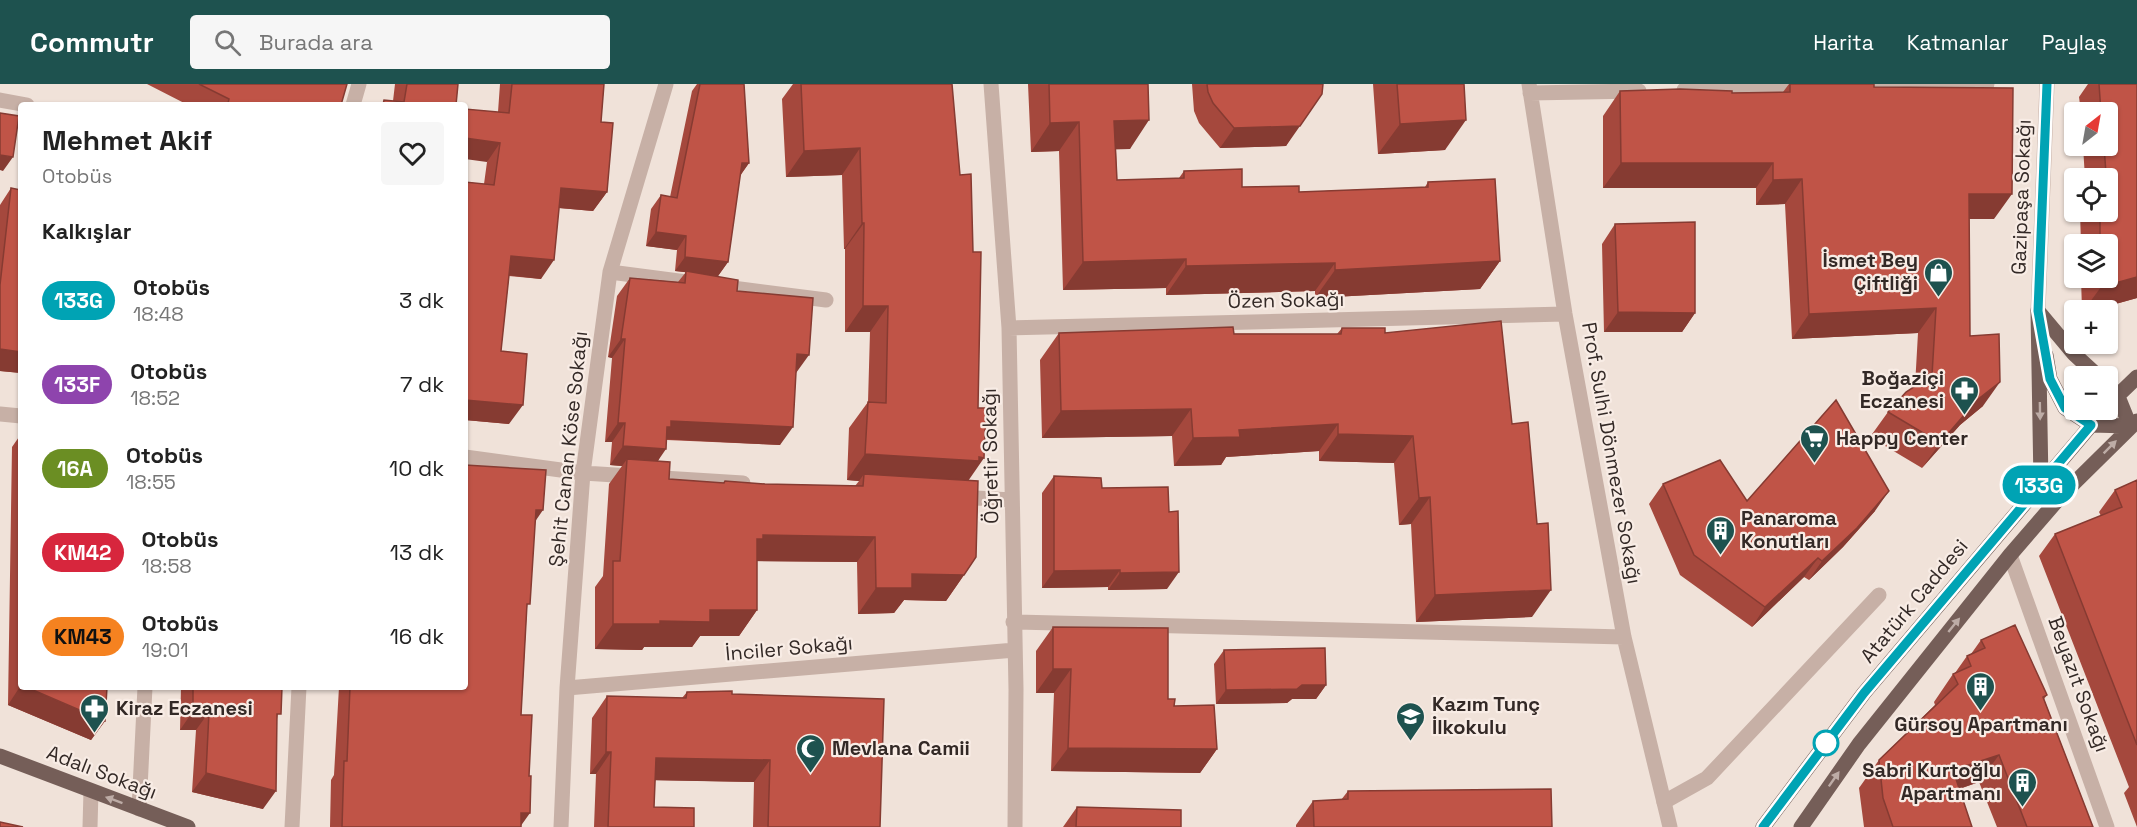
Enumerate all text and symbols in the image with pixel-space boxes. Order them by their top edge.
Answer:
search box [190,15,610,69]
text: Commutr [30,24,154,60]
icon: search [211,26,244,59]
text: Burada ara [259,28,373,56]
text: Harita [1813,29,1874,56]
text: Katmanlar [1907,29,2009,56]
text: Paylaş [2042,29,2107,56]
north arrow [2064,102,2118,156]
map controls [2064,102,2118,420]
street label: Gazipaşa Sokağı [2005,119,2037,275]
text: Mehmet Akif [42,122,212,158]
button: heart [381,122,444,185]
text: Otobüs [42,163,112,189]
button: locate [2064,168,2118,222]
text: Kalkışlar [42,217,131,245]
button: layers [2064,234,2118,288]
place label: İsmet Bey Çiftliği [1823,247,1918,296]
shop icon: İsmet Bey Çiftliği [1923,256,1955,298]
text: Otobüs [133,273,210,301]
text: 3 dk [399,286,444,314]
street label: Özen Sokağı [1227,286,1345,314]
text: 133G [54,287,103,314]
button: + [2064,300,2118,354]
text: 18:48 [133,301,184,327]
street label: Prof. Sulhi Dönmezer Sokağı [1576,320,1648,586]
street label: Şehit Canan Köse Sokağı [543,330,593,568]
text: Otobüs [130,357,207,385]
place label: Boğaziçi Eczanesi [1860,365,1944,414]
button: − [2064,366,2118,420]
text: 7 dk [400,370,444,398]
text: 133F [54,371,100,398]
pharmacy icon: Boğaziçi Eczanesi [1949,374,1981,416]
text: 18:52 [130,385,180,411]
street label: Öğretir Sokağı [976,388,1004,524]
one-way arrow [2035,402,2044,421]
supermarket icon: Happy Center [1799,422,1831,464]
place label: Happy Center [1836,425,1968,451]
one-way arrow [2102,440,2116,454]
text: Otobüs [126,441,203,469]
text: 10 dk [389,454,444,482]
text: 16A [57,455,93,482]
line badge: 133G [1997,466,2081,504]
text: 18:55 [126,469,176,495]
text: 133G [2015,472,2063,499]
place label: Panaroma Konutları [1741,505,1837,554]
building icon: Panaroma Konutları [1704,514,1736,556]
text: Otobüs [142,525,219,553]
street label: Atatürk Caddesi [1854,534,1974,668]
text: 13 dk [390,538,444,566]
text: KM42 [54,539,112,566]
text: 18:58 [142,553,192,579]
text: Otobüs [142,609,219,637]
street label: Beyazıt Sokağı [2042,613,2116,755]
one-way arrow [1948,617,1961,633]
text: 16 dk [390,622,444,650]
text: KM43 [54,623,112,650]
street label: İnciler Sokağı [724,629,854,667]
text: 19:01 [142,637,189,663]
building icon: Gürsoy Apartmanı [1965,670,1997,712]
place label: Kazım Tunç İlkokulu [1432,691,1540,740]
pharmacy icon: Kiraz Eczanesi [79,692,111,734]
place label: Kiraz Eczanesi [116,695,253,721]
school or university icon: Kazım Tunç İlkokulu [1395,700,1427,742]
place label: Gürsoy Apartmanı [1894,711,2068,737]
unlabelled marker [1813,730,1839,756]
mosque icon: Mevlana Camii [795,732,827,774]
place label: Mevlana Camii [832,735,970,761]
street label: Adalı Sokağı [43,739,161,805]
place label: Sabri Kurtoğlu Apartmanı [1862,757,2001,806]
building icon: Sabri Kurtoğlu Apartmanı [2006,766,2038,808]
one-way arrow [1828,771,1839,787]
one-way arrow [105,794,123,804]

